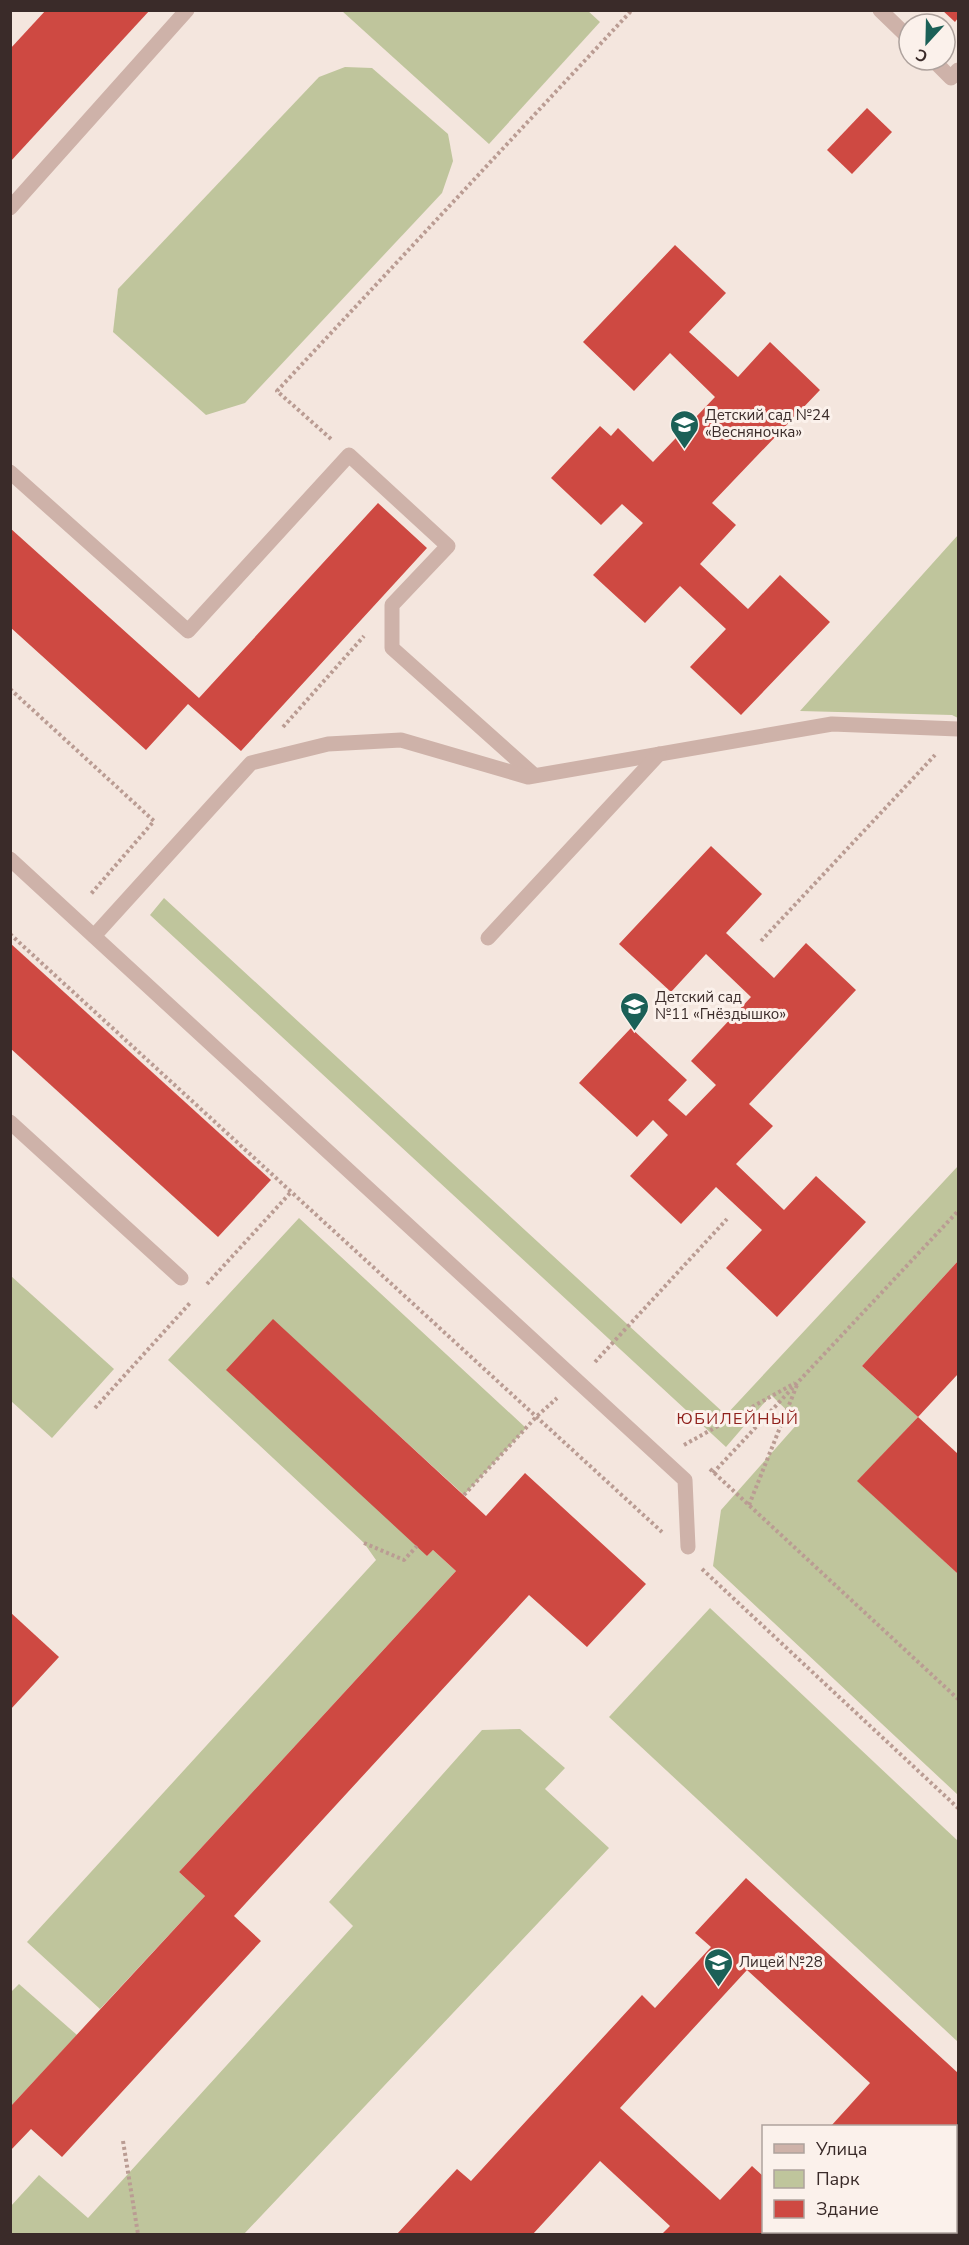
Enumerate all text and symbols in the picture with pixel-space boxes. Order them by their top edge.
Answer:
north arrow [897,12,957,72]
text: С [912,43,931,67]
place label: Детский сад №24 «Весняночка» [705,405,830,442]
school or university icon: Детский сад №24 «Весняночка» [668,408,700,450]
place label: Детский сад №11 «Гнёздышко» [655,987,786,1024]
school or university icon: Детский сад №11 «Гнёздышко» [618,990,650,1032]
district label: ЮБИЛЕЙНЫЙ [677,1408,799,1430]
school or university icon: Лицей №28 [702,1946,734,1988]
place label: Лицей №28 [739,1952,823,1972]
legend [762,2125,957,2233]
text: Улица [815,2137,867,2161]
text: Парк [816,2167,860,2191]
text: Здание [816,2197,879,2221]

